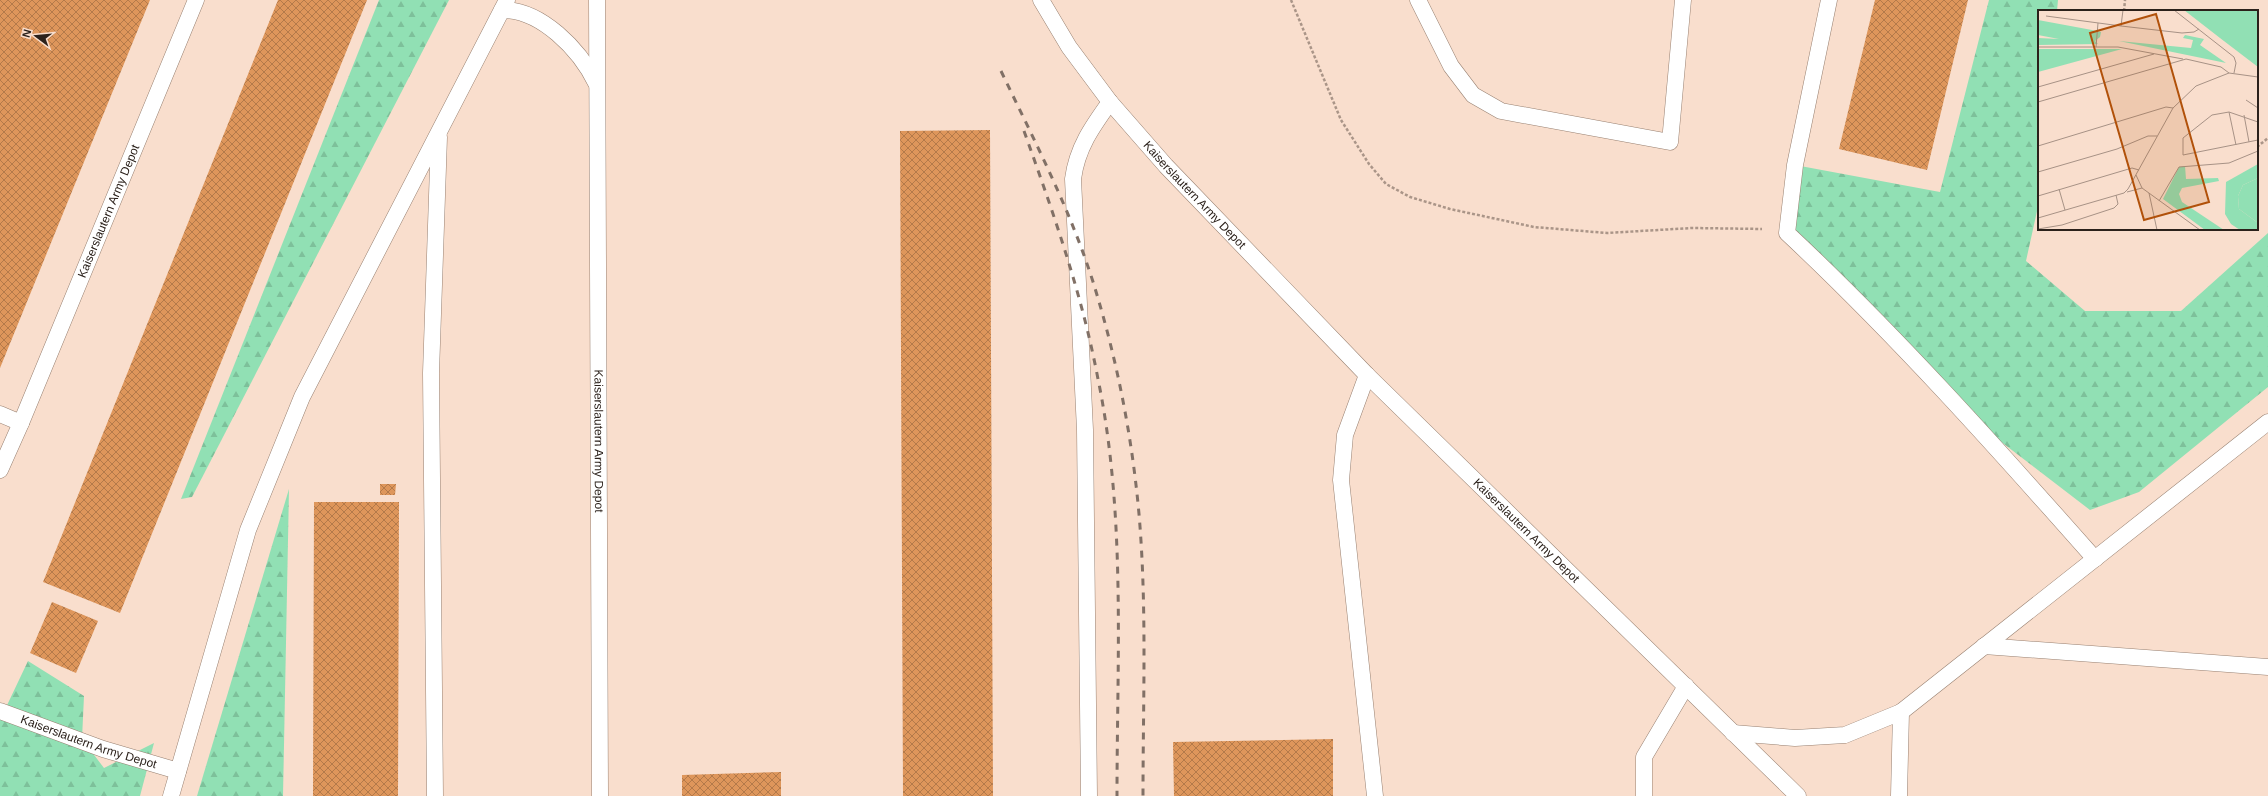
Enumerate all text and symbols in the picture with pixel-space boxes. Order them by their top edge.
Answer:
inset map [2038,10,2258,230]
north arrow [16,16,56,56]
text: N [20,28,33,39]
street label: Kaiserslautern Army Depot [1140,138,1249,252]
street label: Kaiserslautern Army Depot [75,142,143,280]
street label: Kaiserslautern Army Depot [591,370,606,513]
street label: Kaiserslautern Army Depot [1470,476,1583,586]
street label: Kaiserslautern Army Depot [19,712,159,772]

